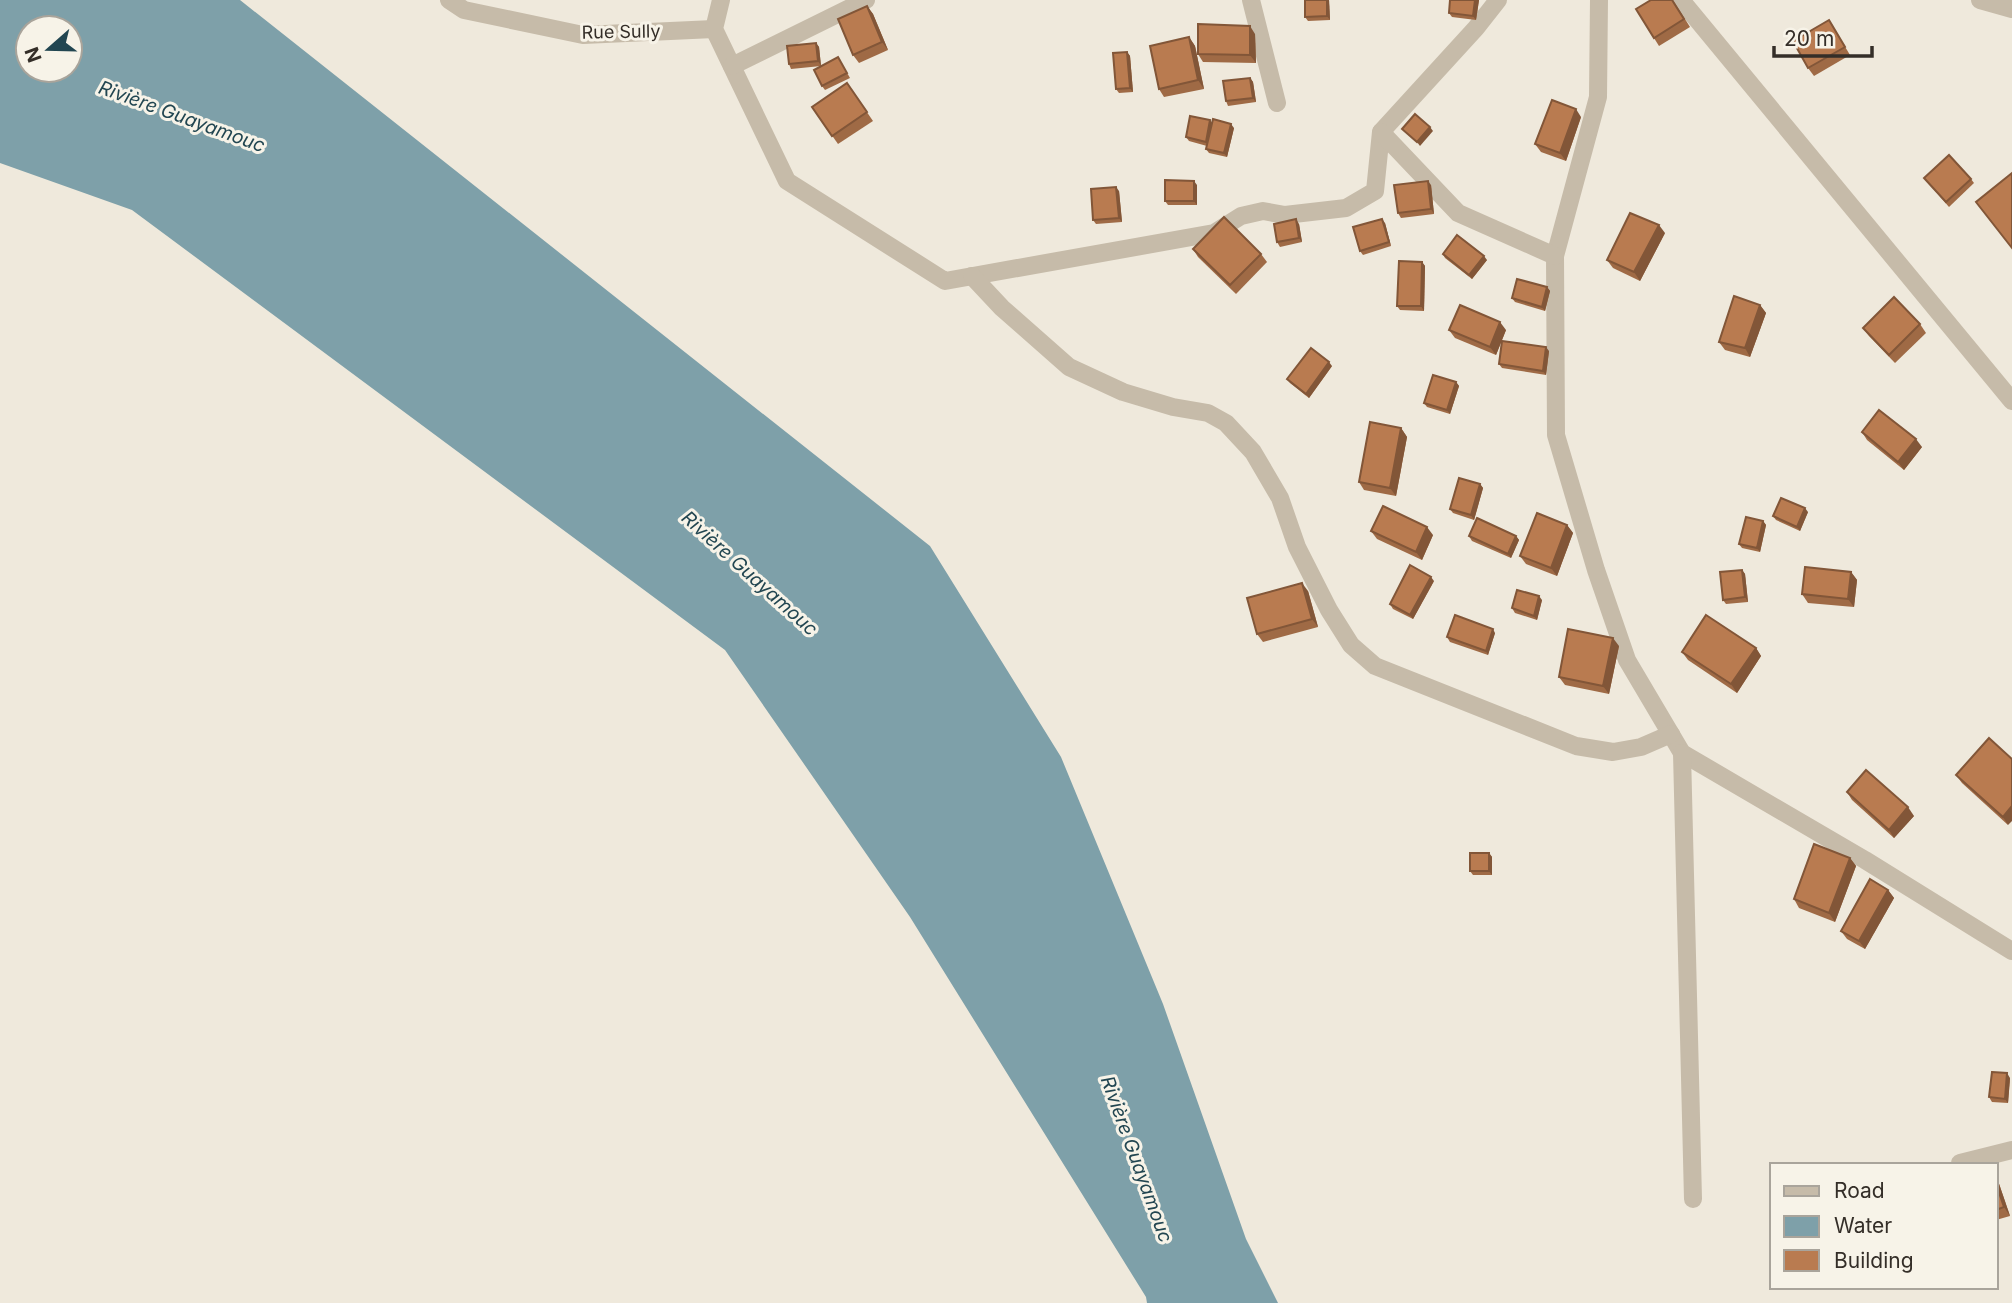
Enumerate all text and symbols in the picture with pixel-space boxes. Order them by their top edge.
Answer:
north arrow [14,14,84,84]
scale bar [1774,14,1872,58]
street label: Rue Sully [581,20,661,43]
text: 20 m [1784,26,1834,51]
text: N [20,44,47,65]
water label: Rivière Guayamouc [96,76,268,157]
water label: Rivière Guayamouc [677,506,823,641]
water label: Rivière Guayamouc [1096,1073,1177,1245]
legend [1770,1163,1998,1289]
text: Road [1834,1178,1885,1203]
text: Water [1834,1213,1892,1238]
text: Building [1834,1248,1914,1273]

